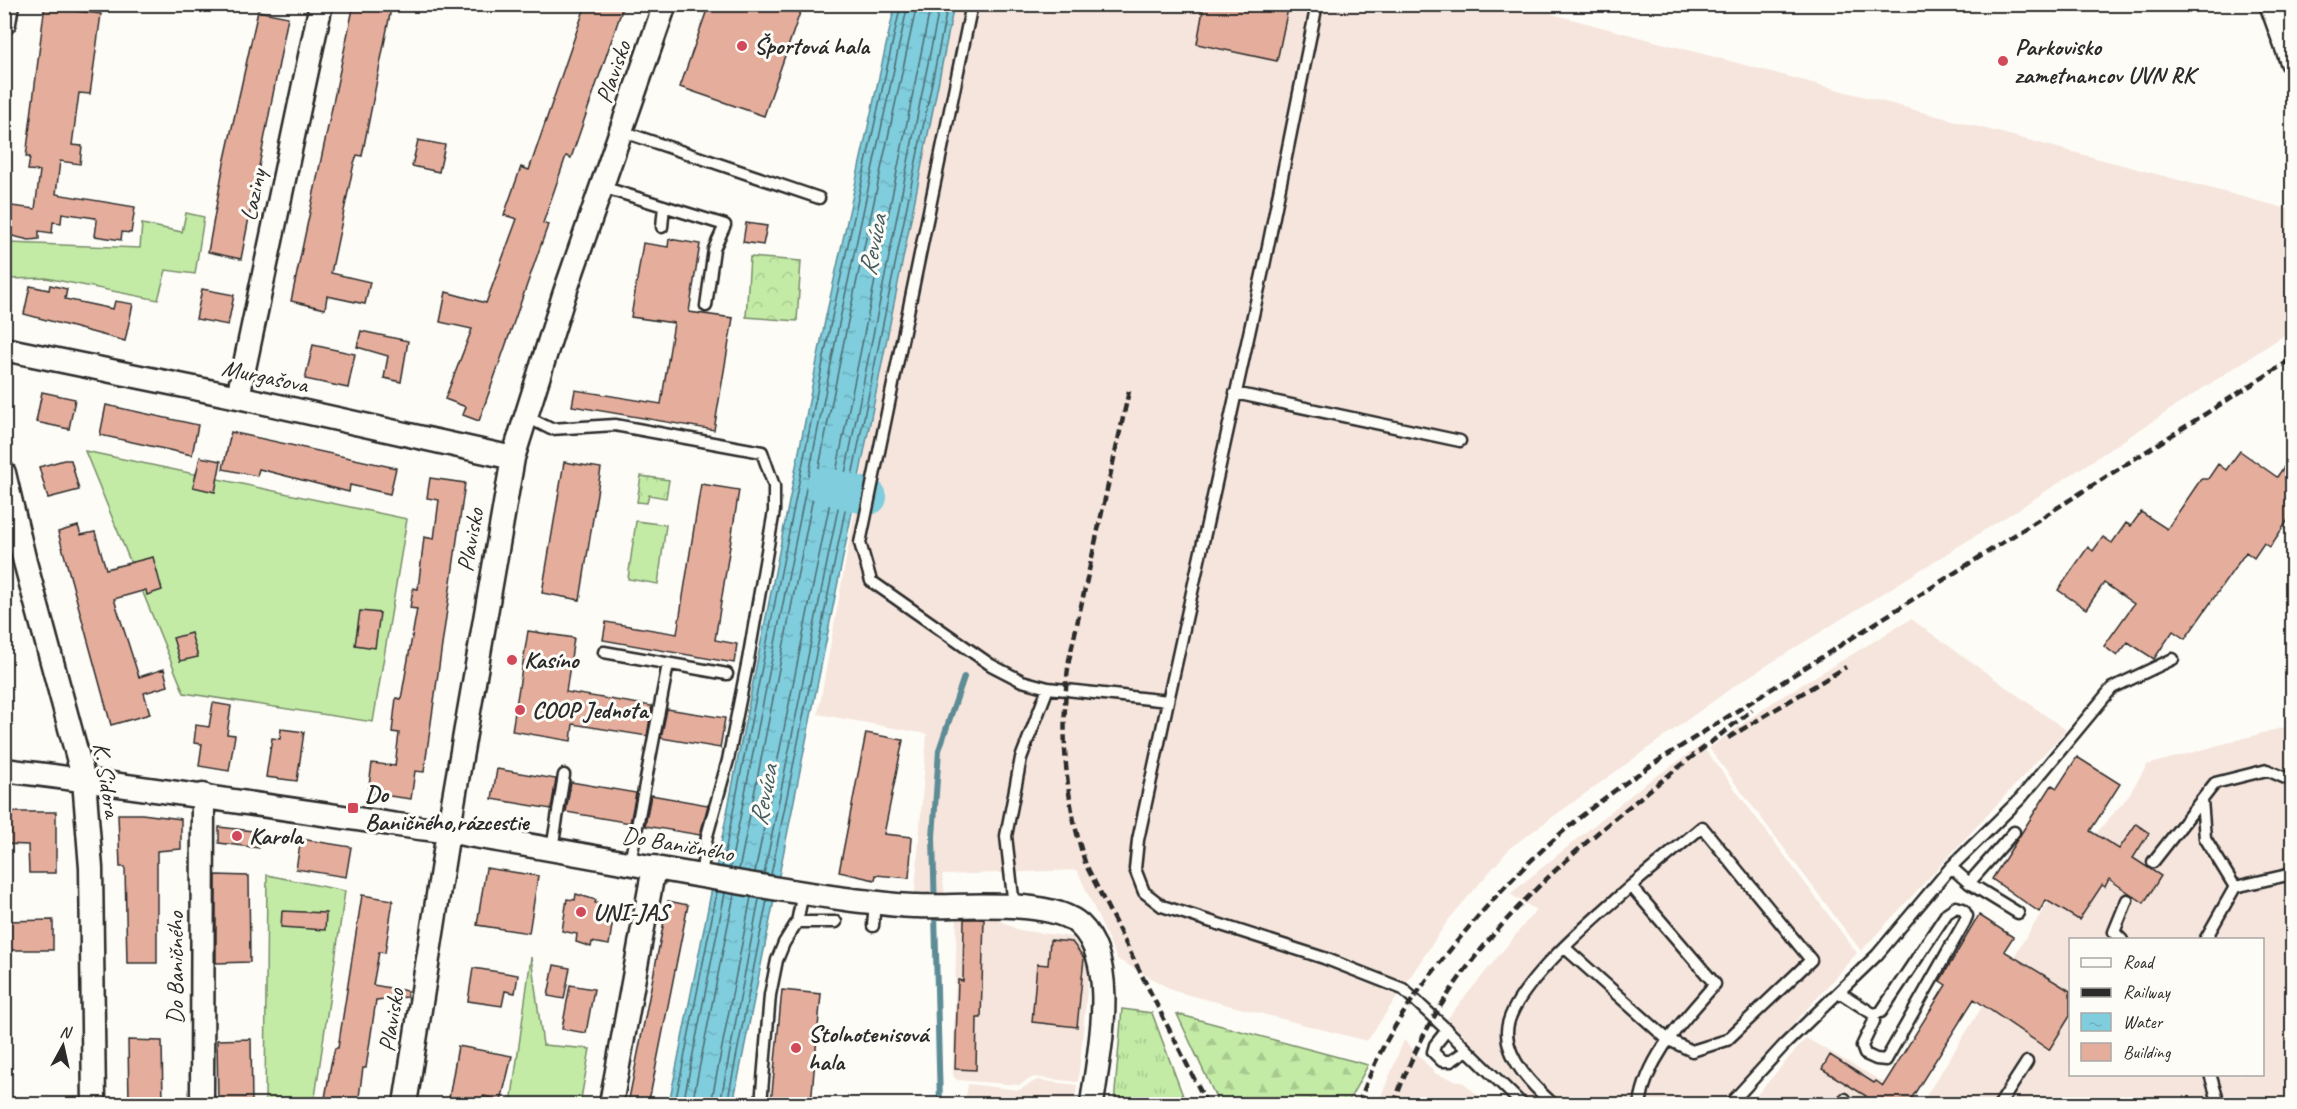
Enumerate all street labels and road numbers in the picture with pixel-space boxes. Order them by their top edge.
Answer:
street label: Plavisko [588,36,638,107]
street label: Laziny [233,165,273,223]
street label: Murgašova [219,352,312,400]
street label: Plavisko [450,504,491,574]
street label: K. Sidora [86,740,128,822]
street label: Do Baničného [620,819,737,869]
street label: Do Baničného [160,910,190,1024]
street label: Plavisko [371,985,411,1054]

